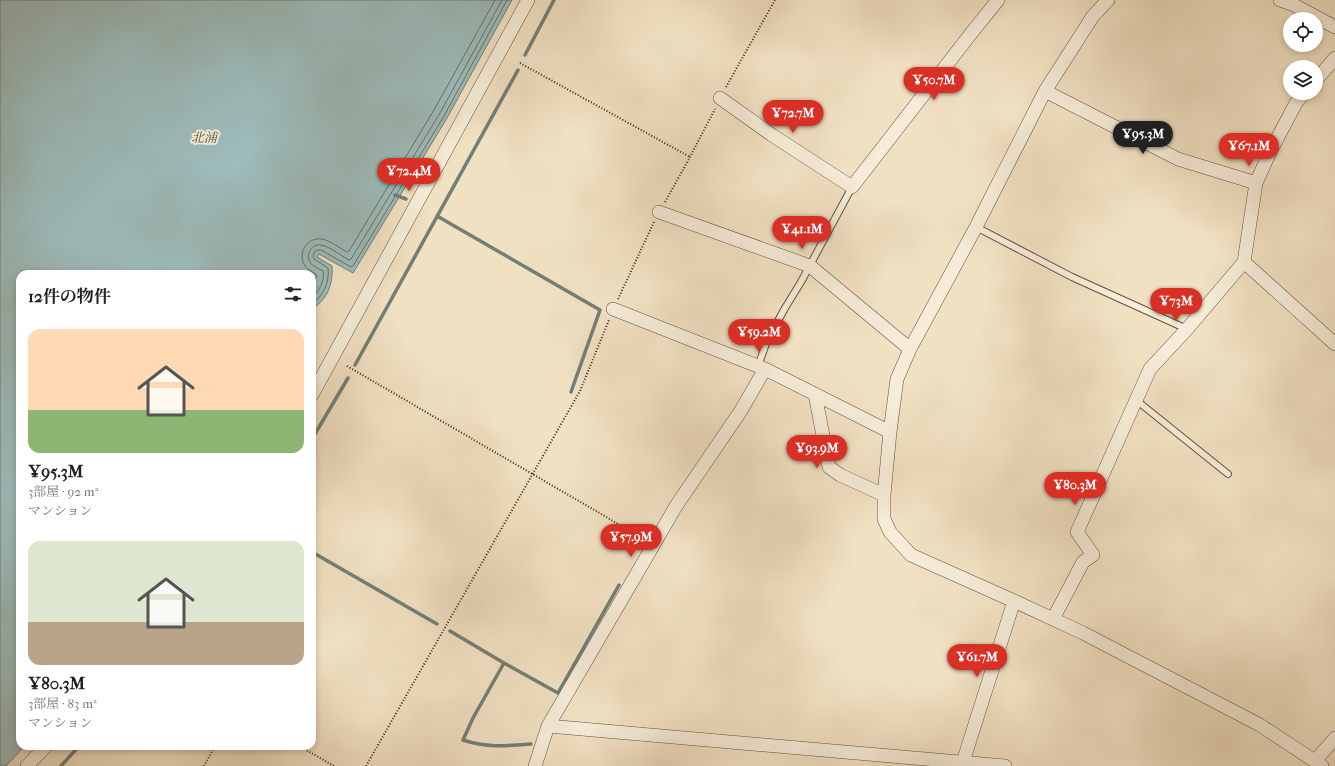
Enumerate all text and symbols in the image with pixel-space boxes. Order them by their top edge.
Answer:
map controls [1283,12,1323,100]
button: locate [1283,12,1323,52]
button: layers [1283,60,1323,100]
pin: ¥50.7M [901,67,967,101]
text: ¥50.7M [913,72,955,87]
pin: ¥72.7M [760,100,826,134]
text: ¥72.7M [772,105,814,120]
pin: ¥95.3M [1110,121,1176,155]
text: ¥95.3M [1122,126,1164,141]
water label: 北浦 [191,130,219,145]
pin: ¥67.1M [1216,133,1282,167]
text: ¥67.1M [1228,138,1270,153]
pin: ¥72.4M [376,158,442,192]
text: ¥72.4M [386,163,432,178]
pin: ¥41.1M [769,216,835,250]
text: ¥41.1M [781,221,823,236]
icon: filters [282,283,304,305]
text: 12件の物件 [28,286,111,306]
pin: ¥73M [1152,288,1200,322]
text: ¥73M [1159,293,1193,308]
pin: ¥59.2M [726,319,792,353]
text: ¥59.2M [737,324,781,339]
icon: home [130,355,202,427]
pin: ¥93.9M [784,435,850,469]
text: ¥93.9M [795,440,839,455]
text: ¥95.3M [28,461,83,481]
pin: ¥80.3M [1042,472,1108,506]
text: ¥80.3M [1053,477,1097,492]
text: 3部屋 · 92 m² [28,484,98,499]
text: マンション [28,503,92,518]
pin: ¥57.9M [598,524,664,558]
text: ¥57.9M [610,529,652,544]
icon: home [130,567,202,639]
pin: ¥61.7M [944,644,1010,678]
text: ¥61.7M [956,649,998,664]
text: ¥80.3M [28,673,85,693]
text: 3部屋 · 83 m² [28,696,97,711]
text: マンション [28,715,92,730]

